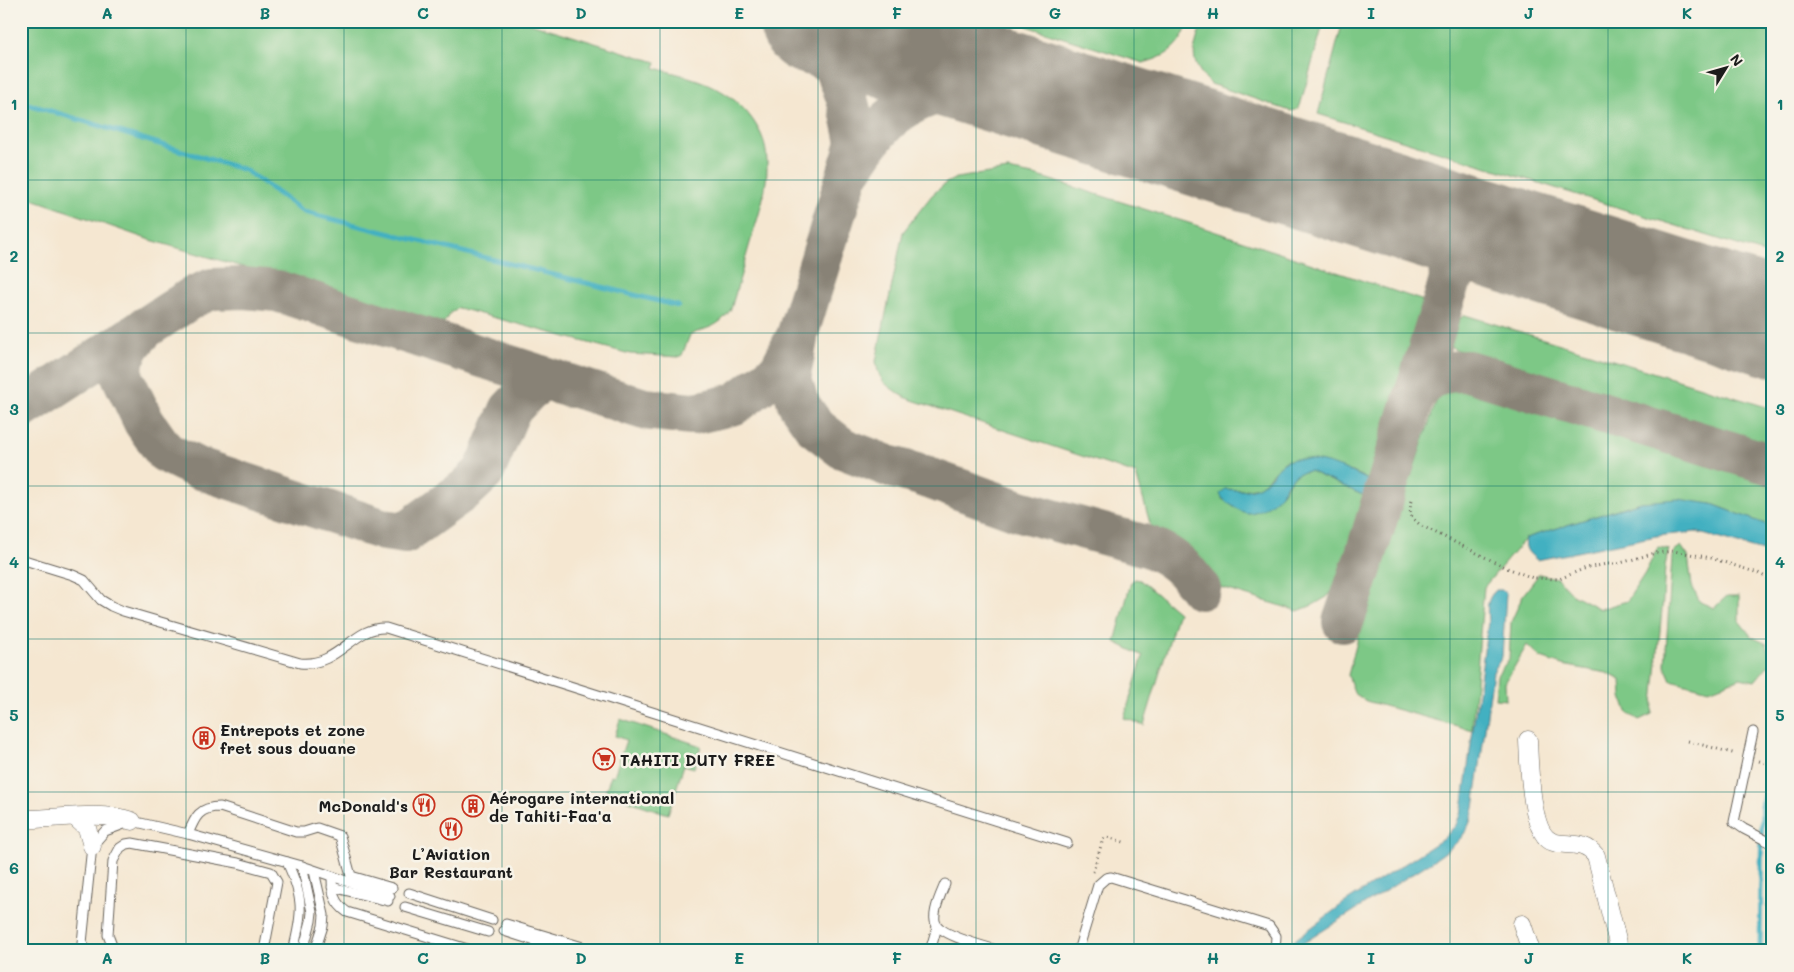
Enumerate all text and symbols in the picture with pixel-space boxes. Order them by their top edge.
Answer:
text: A [101,2,113,23]
text: B [260,2,270,23]
text: C [417,2,429,23]
text: D [575,2,587,23]
text: E [734,2,744,23]
text: F [892,2,902,23]
text: G [1049,2,1061,23]
text: H [1207,2,1219,23]
text: I [1367,2,1375,23]
text: J [1524,2,1534,23]
text: K [1682,2,1692,23]
north arrow [1702,42,1752,92]
text: N [1726,50,1748,70]
text: 1 [10,93,18,114]
text: 1 [1776,93,1784,114]
text: 2 [10,245,19,266]
text: 2 [1776,245,1785,266]
text: 3 [9,398,19,419]
text: 3 [1775,398,1785,419]
text: 4 [9,551,19,572]
text: 4 [1775,551,1785,572]
text: 5 [9,704,19,725]
text: 5 [1775,704,1785,725]
place label: Entrepots et zone fret sous douane [220,719,365,758]
building icon: Entrepots et zone fret sous douane [192,726,216,750]
supermarket icon: TAHITI DUTY FREE [592,747,616,771]
place label: TAHITI DUTY FREE [620,749,775,770]
place label: Aérogare international de Tahiti-Faa'a [489,787,674,826]
restaurant icon: McDonald's [412,793,436,817]
building icon: Aérogare international de Tahiti-Faa'a [461,794,485,818]
place label: McDonald's [319,795,408,816]
restaurant icon: L’Aviation Bar Restaurant [439,817,463,841]
place label: L’Aviation Bar Restaurant [389,843,513,882]
text: 6 [9,857,19,878]
text: 6 [1775,857,1785,878]
text: A [101,947,113,968]
text: B [260,947,270,968]
text: C [417,947,429,968]
text: D [575,947,587,968]
text: E [734,947,744,968]
text: F [892,947,902,968]
text: G [1049,947,1061,968]
text: H [1207,947,1219,968]
text: I [1367,947,1375,968]
text: J [1524,947,1534,968]
text: K [1682,947,1692,968]

